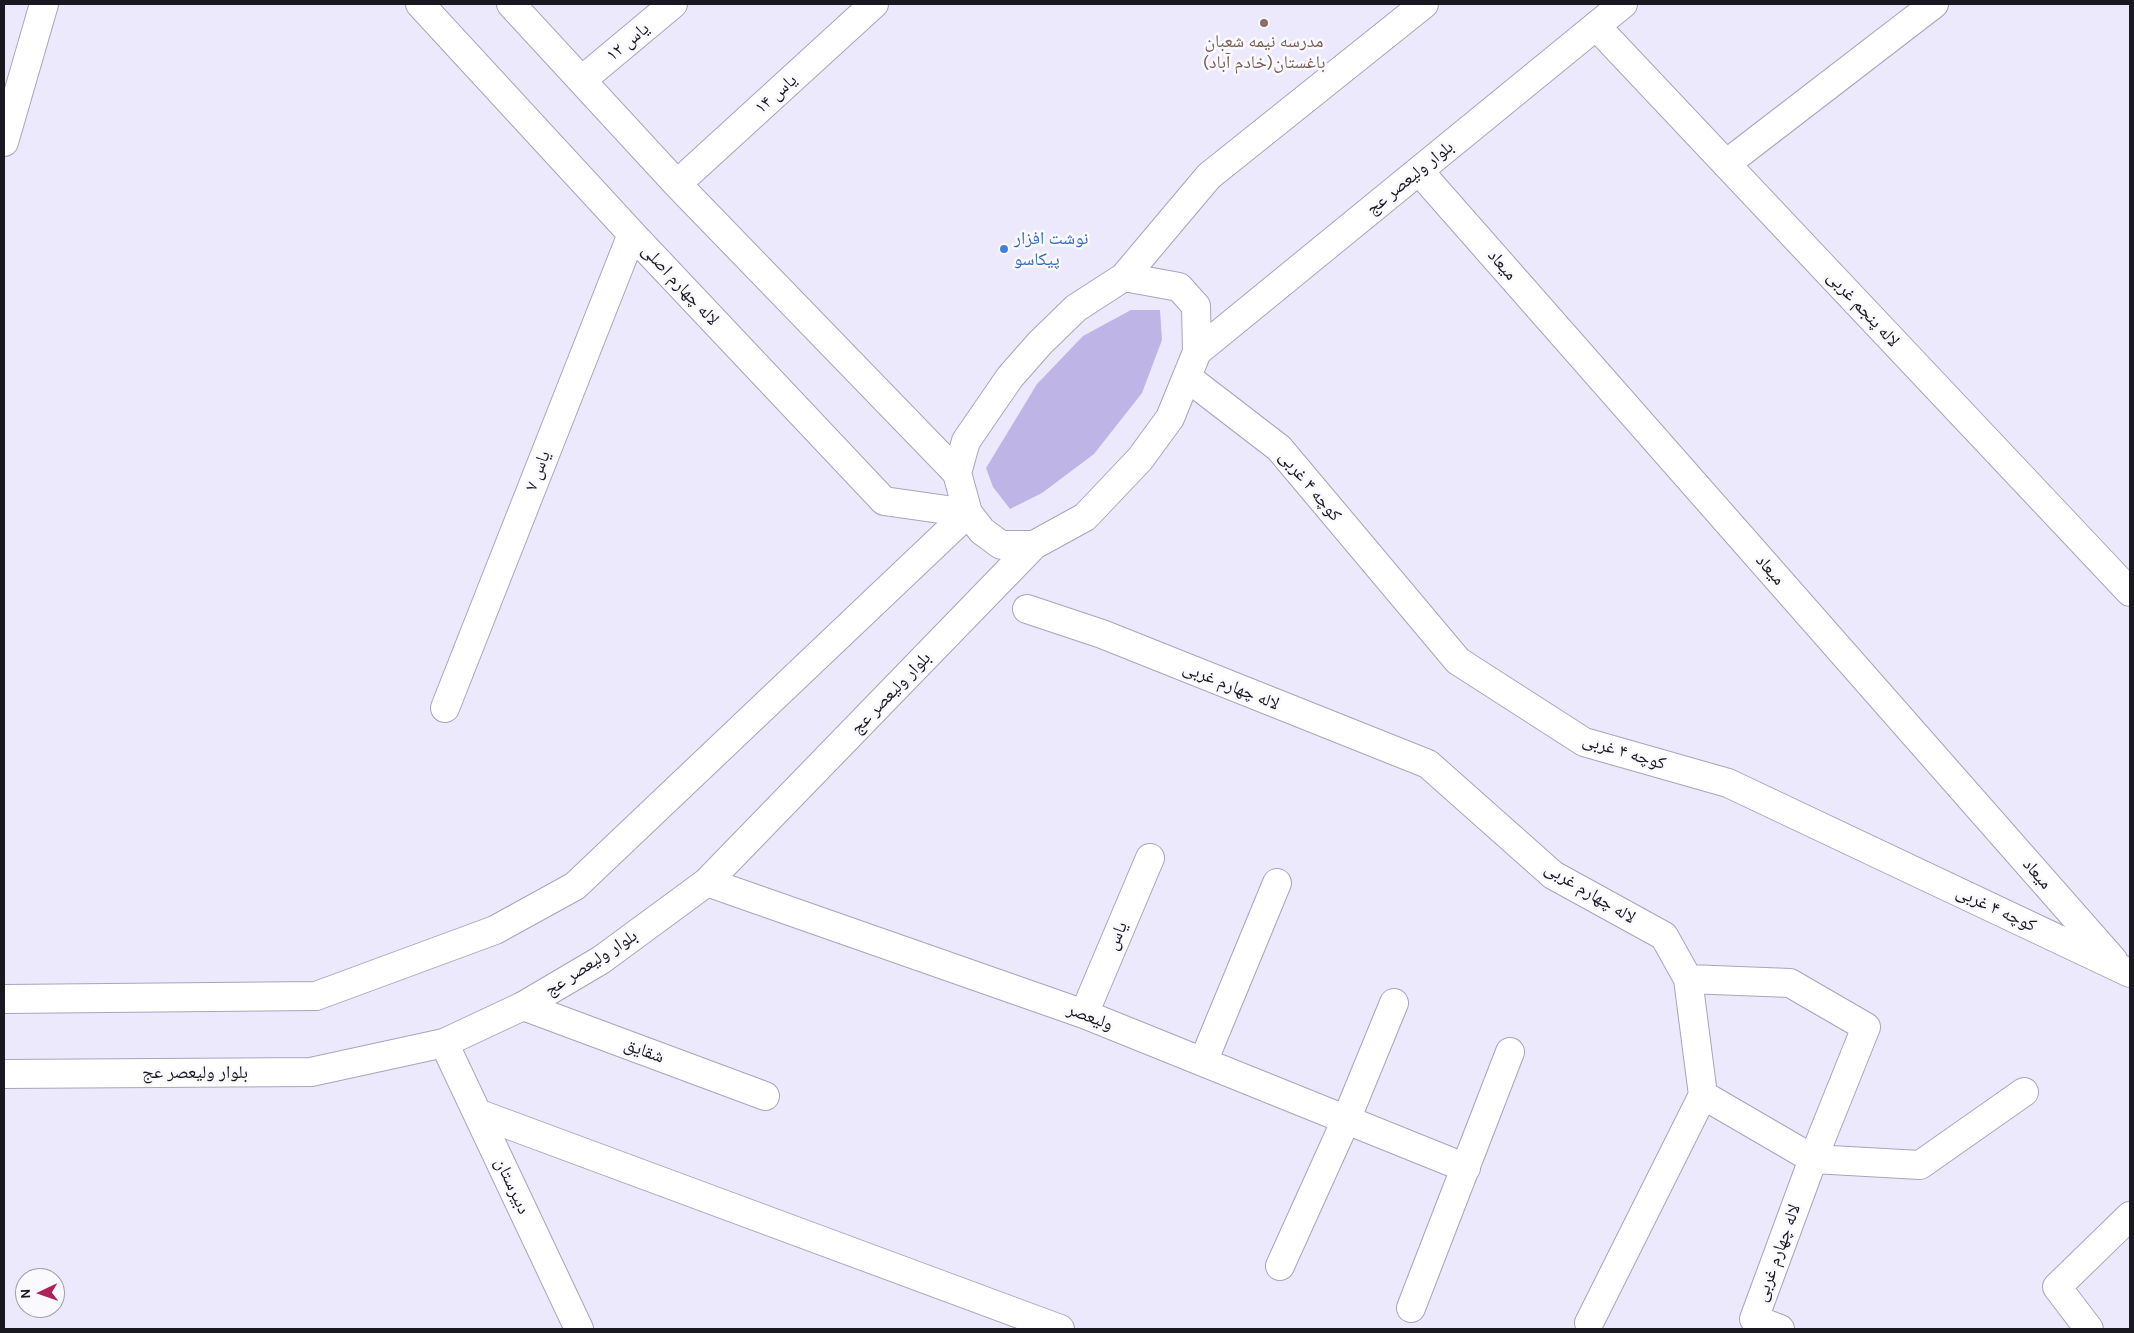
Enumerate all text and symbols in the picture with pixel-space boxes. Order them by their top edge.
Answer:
marker: مدرسه نیمه شعبان باغستان(خادم آباد) [1258,17,1270,29]
street label: یاس ۱۲ [602,18,654,66]
place label: مدرسه نیمه شعبان باغستان(خادم آباد) [1203,31,1325,74]
street label: یاس ۱۴ [750,69,802,119]
street label: بلوار ولیعصر عج [1362,136,1458,220]
place label: نوشت افزار پیکاسو [1014,228,1089,270]
street label: لاله چهارم اصلی [637,240,723,330]
marker: نوشت افزار پیکاسو [998,243,1010,255]
street label: میعاد [1483,245,1521,285]
street label: لاله پنجم غربی [1822,266,1904,352]
street label: کوچه ۴ غربی [1274,446,1346,526]
street label: یاس ۷ [521,448,555,494]
street label: میعاد [1751,550,1789,590]
street label: بلوار ولیعصر عج [846,647,936,739]
street label: لاله چهارم غربی [1180,657,1282,715]
street label: کوچه ۴ غربی [1580,729,1668,775]
street label: میعاد [2018,854,2056,894]
street label: لاله چهارم غربی [1541,857,1639,929]
street label: کوچه ۴ غربی [1953,881,2039,937]
street label: یاس [1101,918,1133,954]
street label: بلوار ولیعصر عج [541,925,641,1001]
street label: ولیعصر [1064,998,1116,1036]
street label: شقایق [621,1034,667,1068]
street label: بلوار ولیعصر عج [142,1062,248,1084]
street label: دبیرستان [490,1154,534,1218]
street label: لاله چهارم غربی [1750,1201,1806,1305]
north arrow [15,1268,65,1318]
text: N [17,1288,34,1299]

